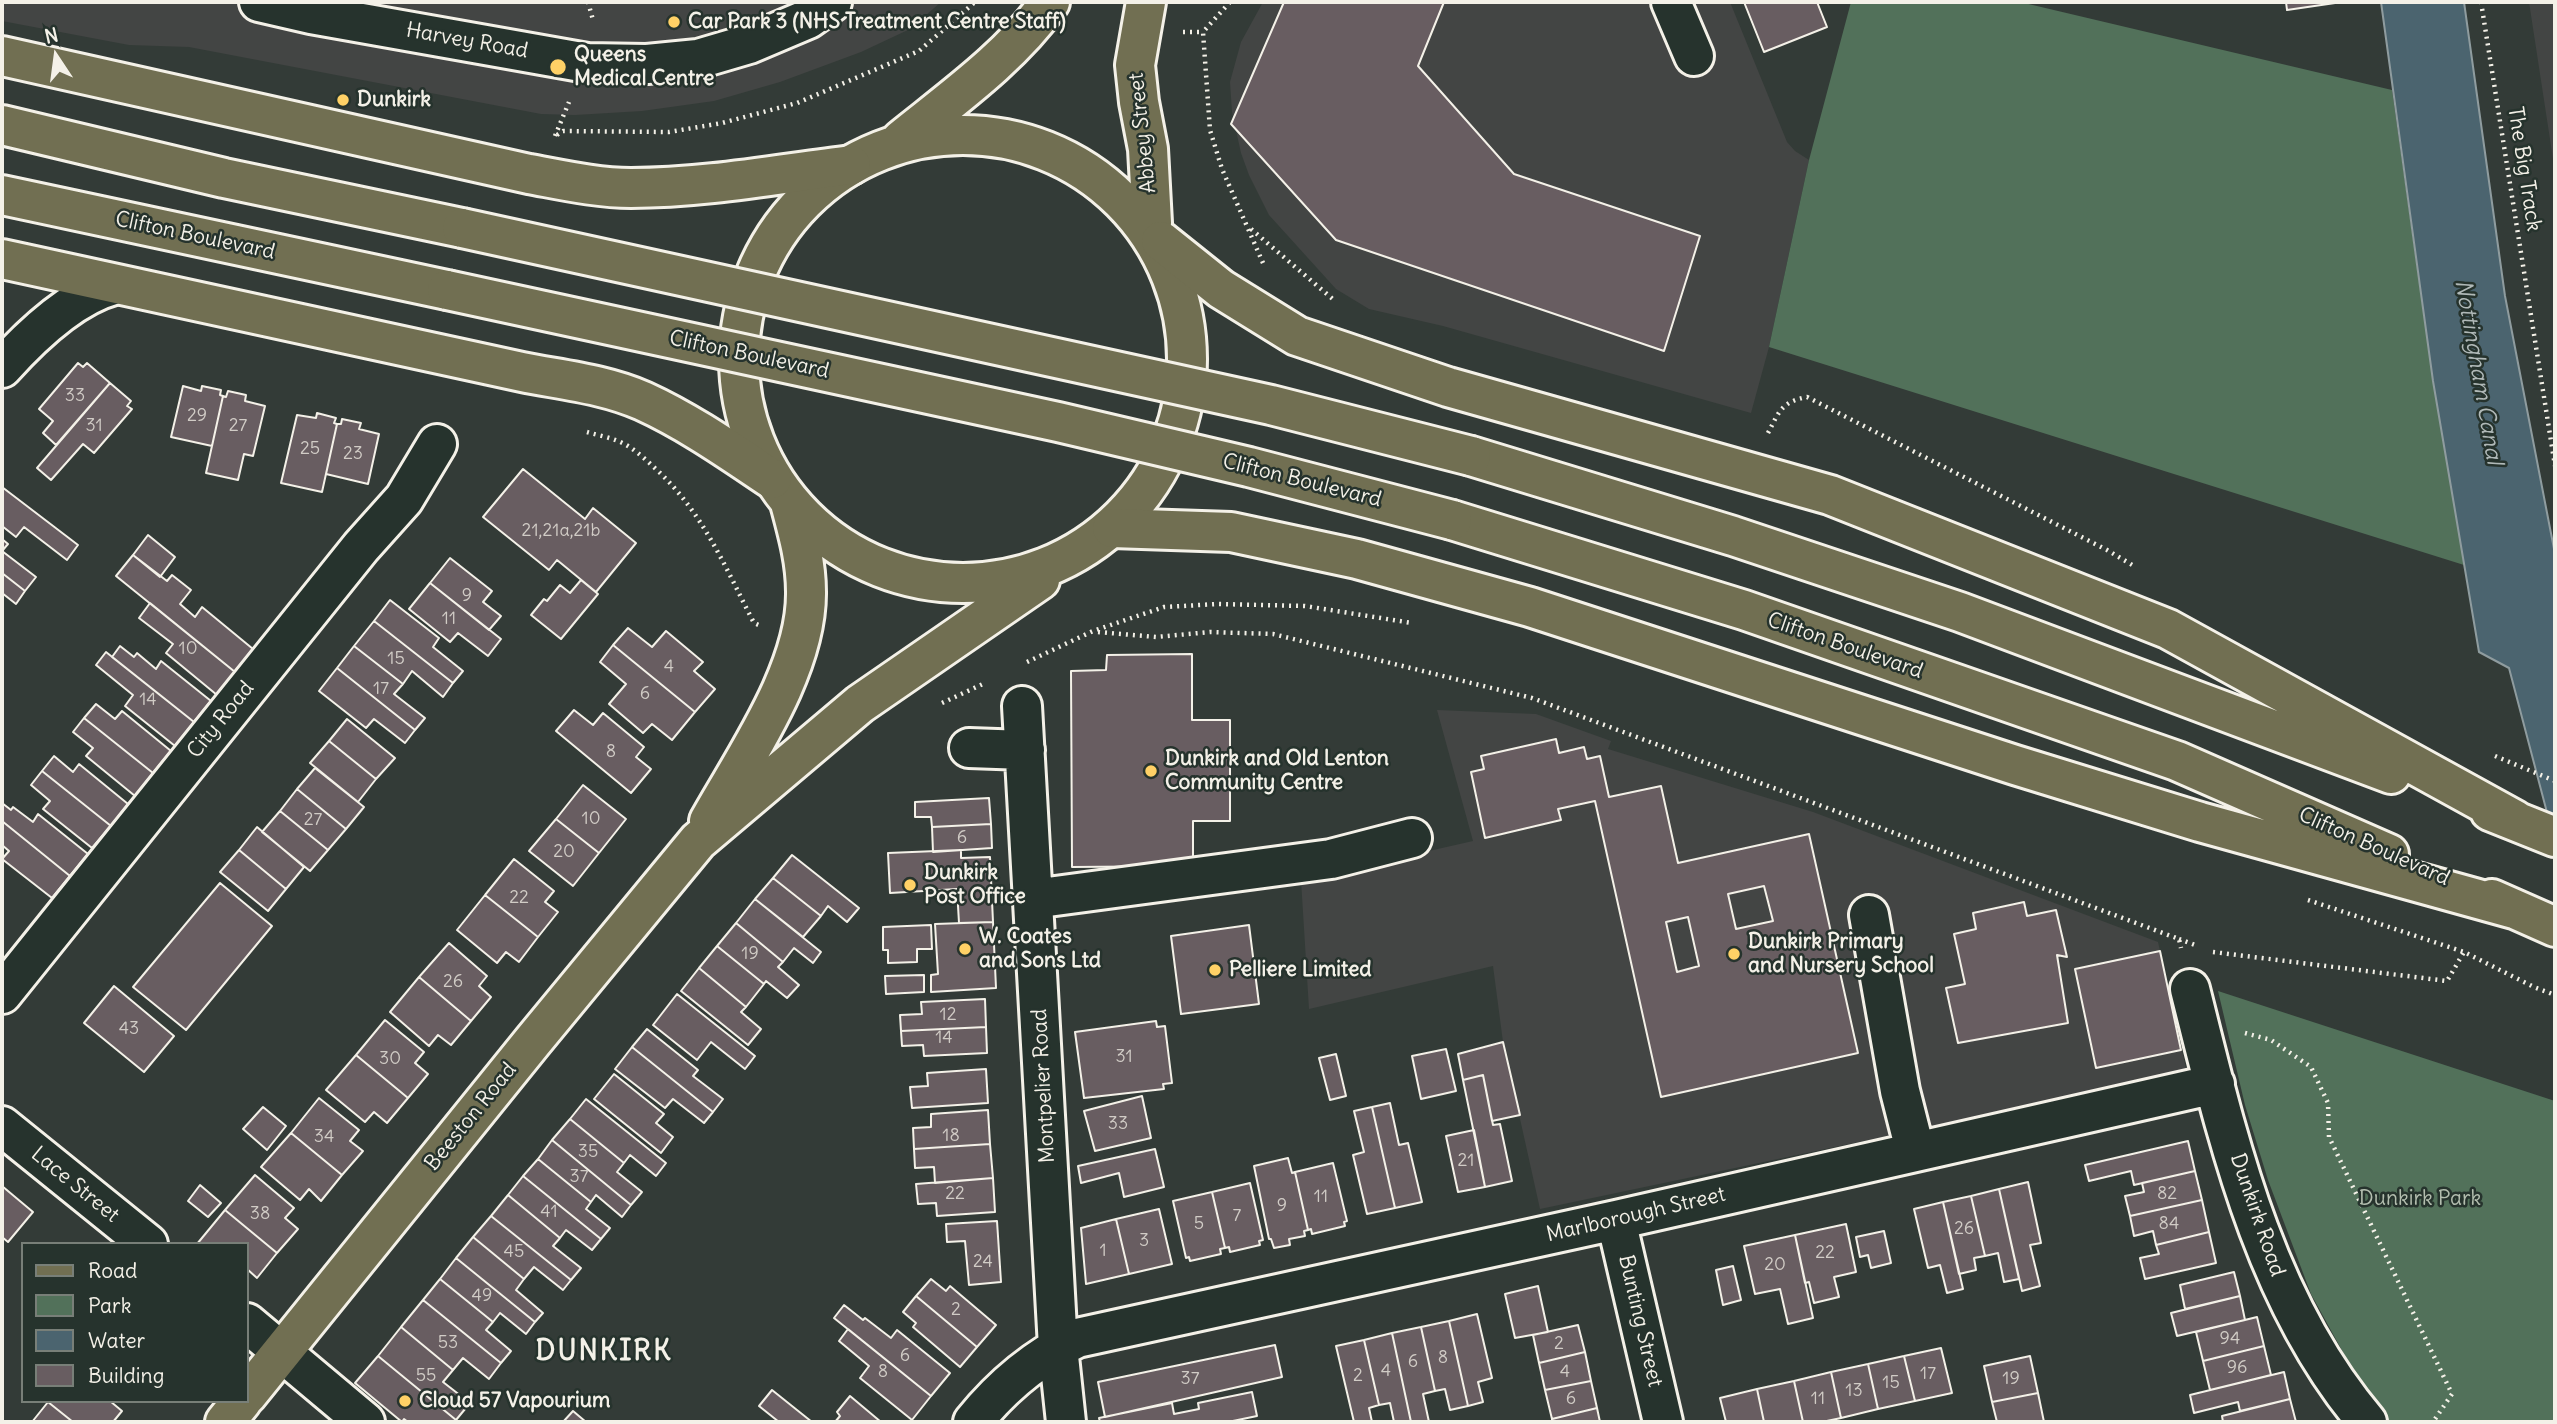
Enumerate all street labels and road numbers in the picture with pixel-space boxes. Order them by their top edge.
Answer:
street label: Harvey Road [404,18,530,64]
street label: Abbey Street [1124,72,1162,194]
street label: The Big Track [2502,105,2546,233]
street label: Clifton Boulevard [113,207,277,265]
street label: Clifton Boulevard [667,326,831,384]
street label: Clifton Boulevard [1220,449,1384,513]
street label: Clifton Boulevard [1764,608,1926,684]
street label: City Road [182,676,260,764]
street label: Clifton Boulevard [2295,802,2453,892]
street label: Montpelier Road [1027,1008,1061,1164]
street label: Beeston Road [420,1058,522,1176]
street label: Lace Street [26,1142,124,1228]
street label: Dunkirk Road [2224,1150,2290,1280]
street label: Marlborough Street [1544,1182,1728,1248]
street label: Bunting Street [1613,1253,1667,1389]

